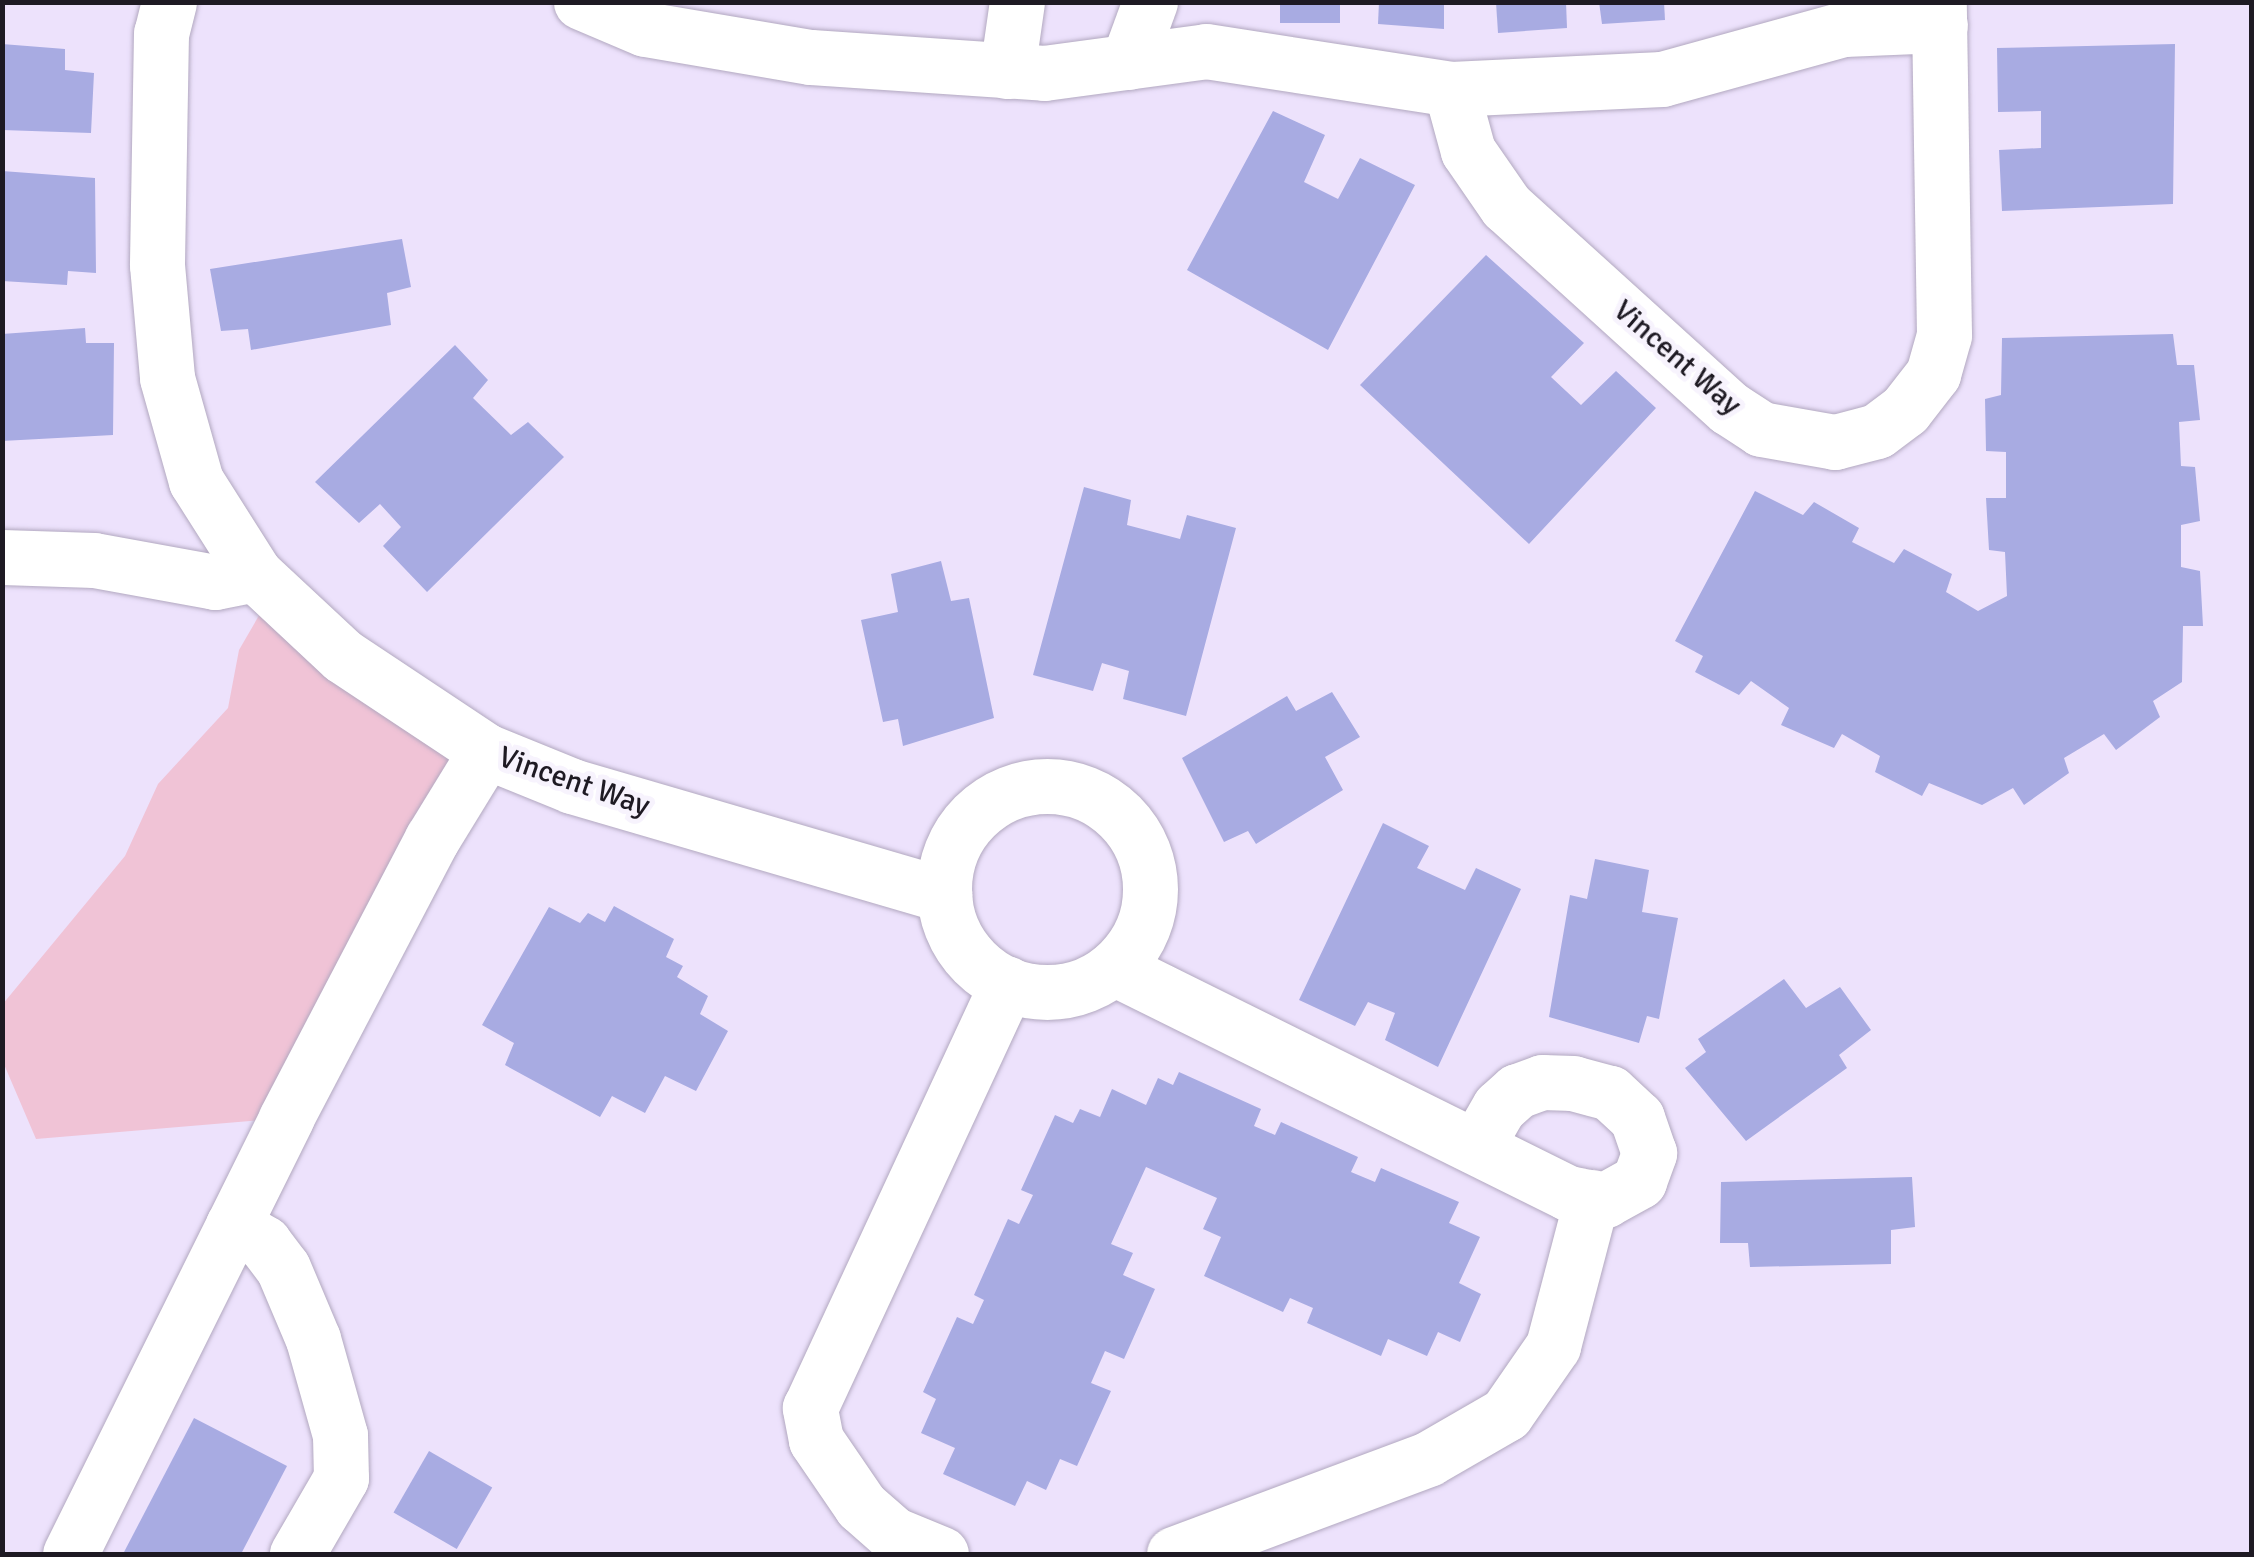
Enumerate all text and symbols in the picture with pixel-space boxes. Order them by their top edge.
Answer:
street label: Vincent Way [1606,293,1748,423]
street label: Vincent Way [494,739,654,825]

